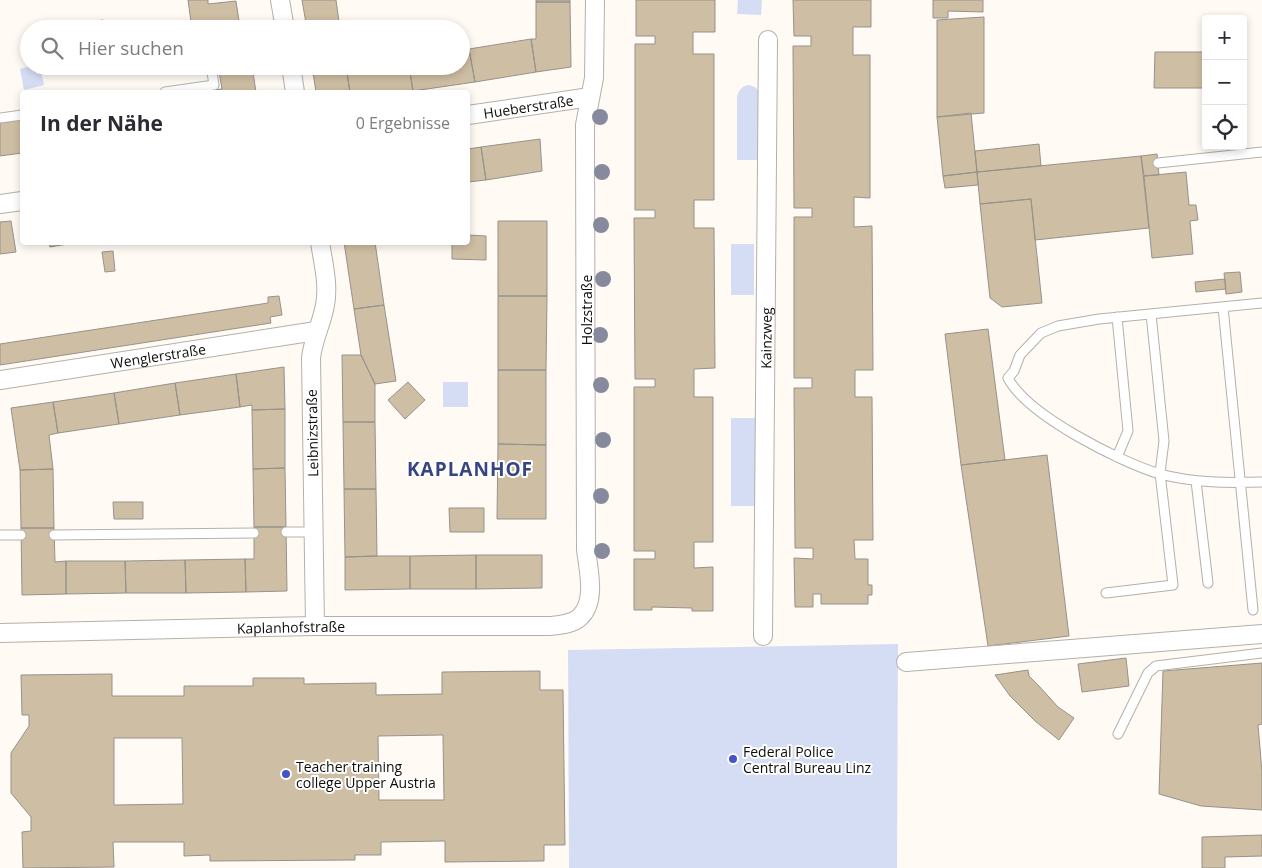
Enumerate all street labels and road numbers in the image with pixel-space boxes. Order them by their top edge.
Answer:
street label: Hueberstraße [482,90,575,122]
street label: Holzstraße [577,275,596,345]
street label: Kainzweg [756,307,775,369]
street label: Wenglerstraße [109,339,207,372]
street label: Leibnizstraße [302,389,322,477]
street label: Kaplanhofstraße [237,617,345,637]

